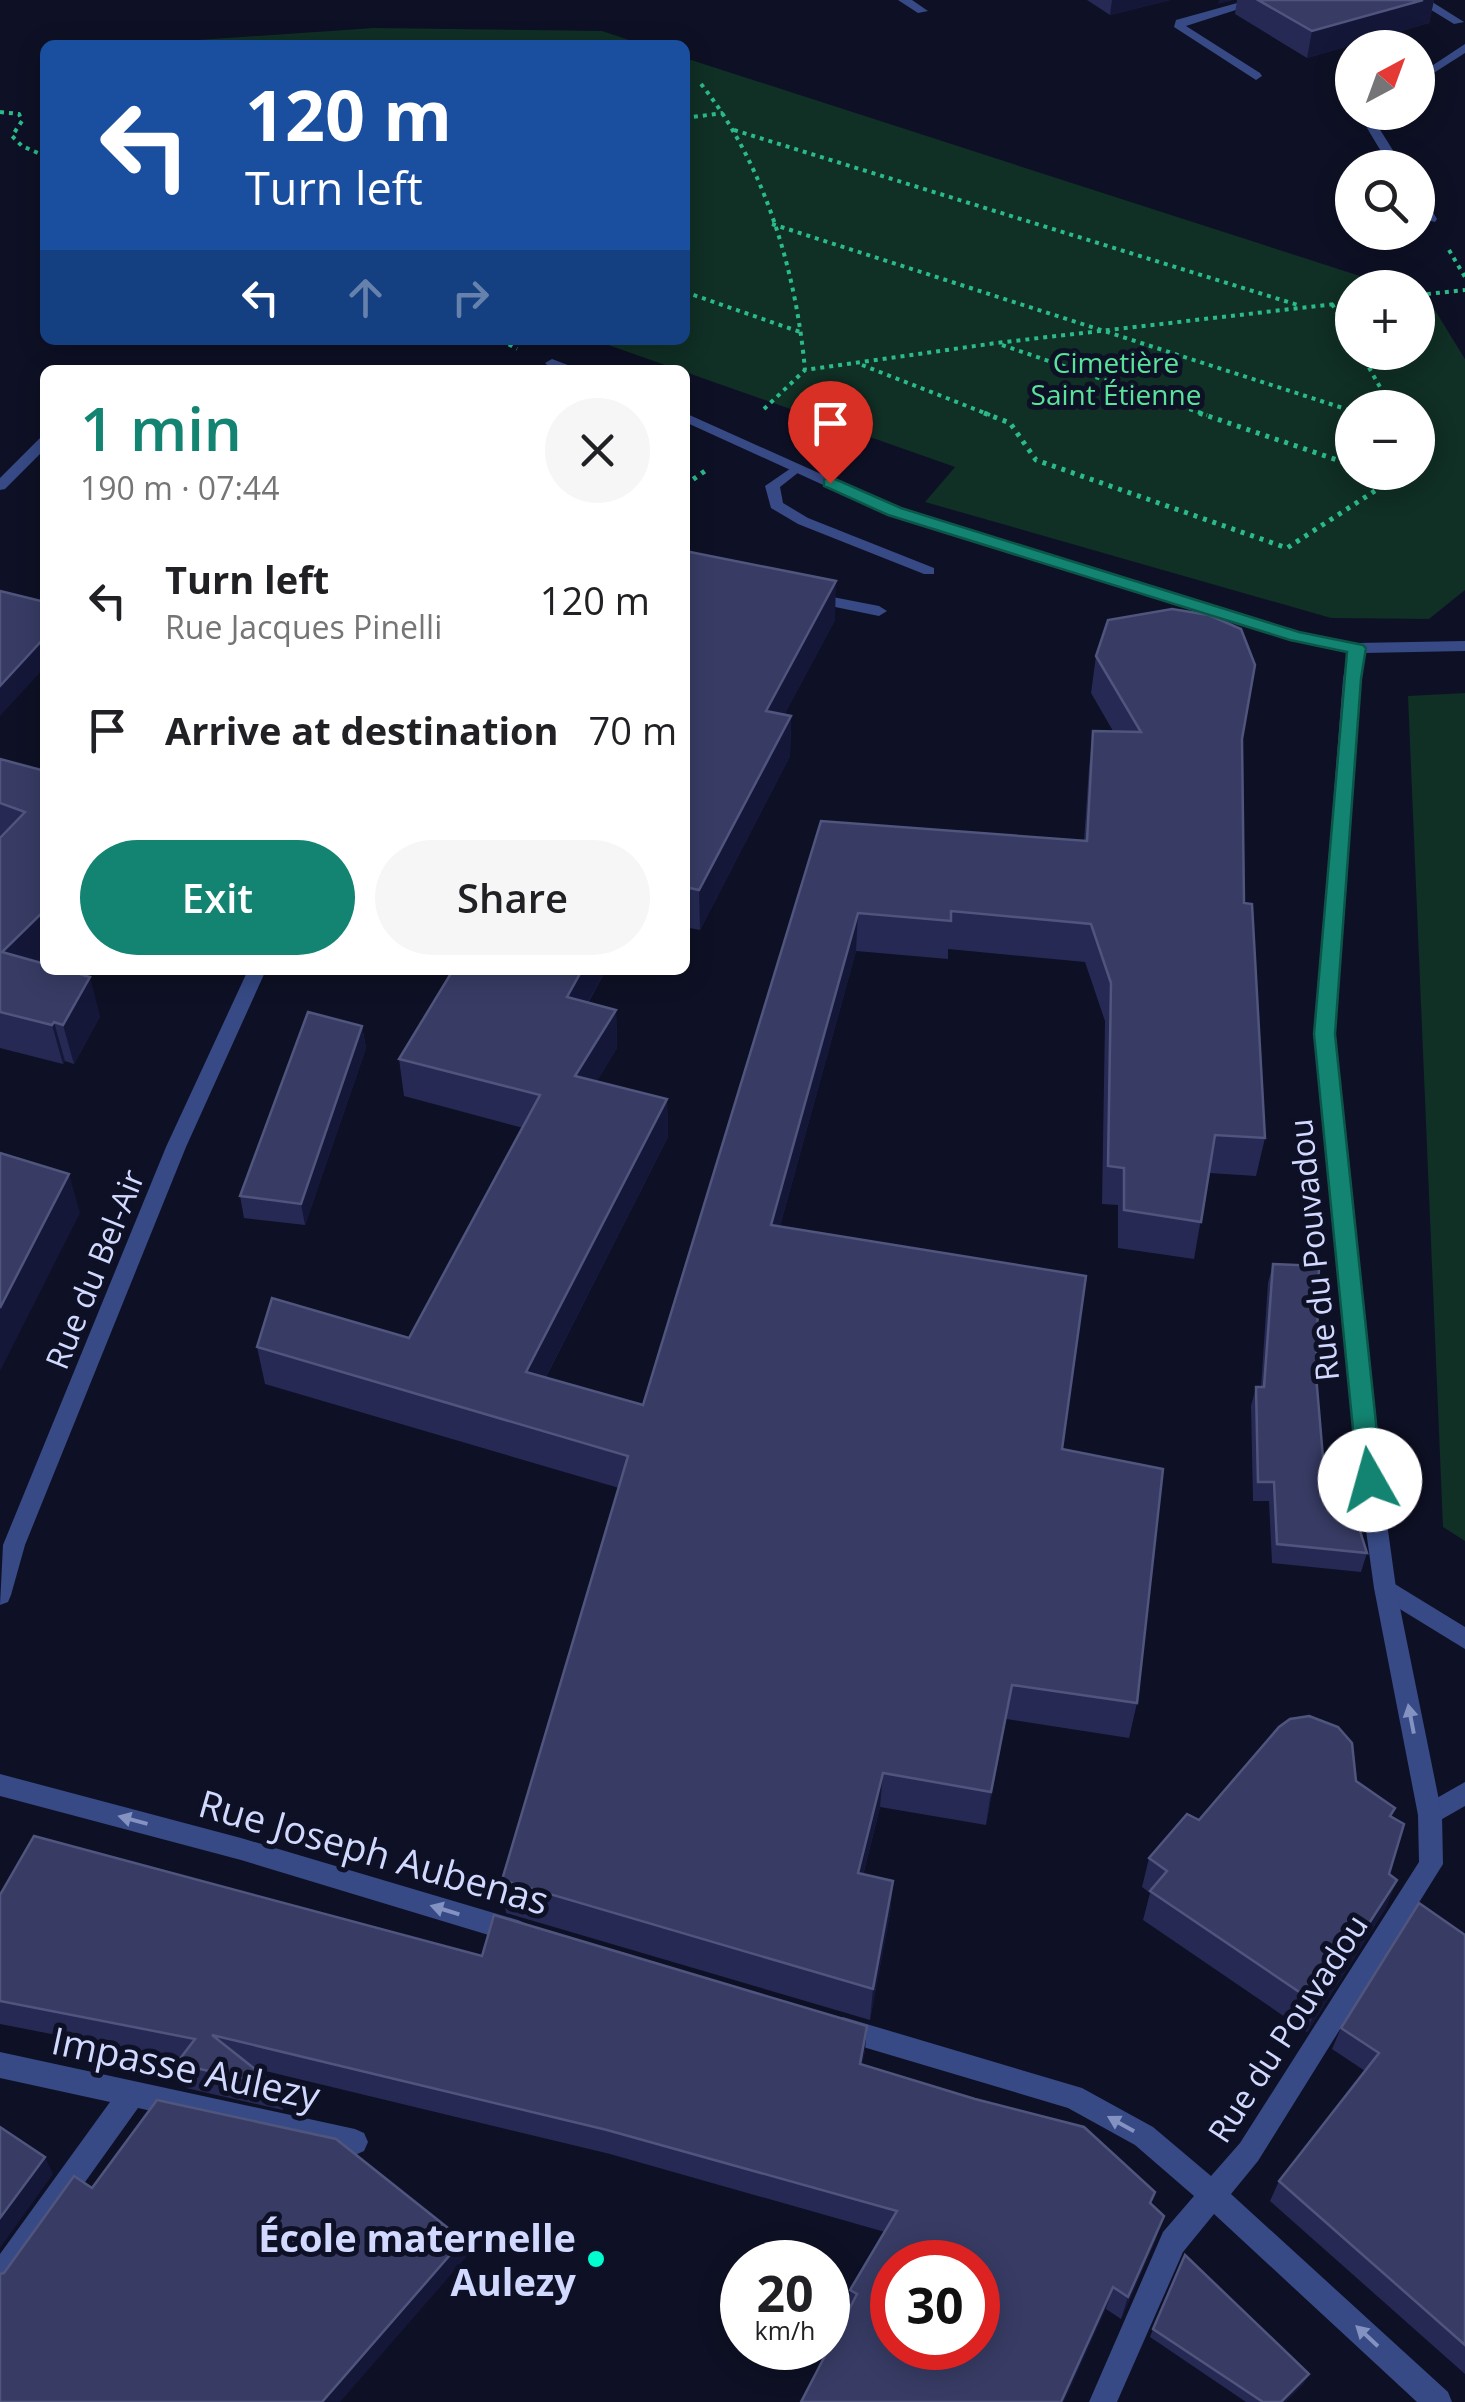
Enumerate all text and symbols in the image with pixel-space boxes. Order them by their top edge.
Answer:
north arrow [1335,30,1435,130]
map controls [1335,30,1435,490]
text: 120 m [245,66,452,162]
icon: left [80,80,210,210]
button: search [1335,150,1435,250]
text: Turn left [245,157,423,218]
icon: left [233,270,288,325]
icon: ahead [338,270,393,325]
icon: right [443,270,498,325]
button: + [1335,270,1435,370]
park label: Cimetière Saint Étienne [1031,343,1201,413]
pin [788,381,873,484]
text: 1 min [80,387,242,469]
button: − [1335,390,1435,490]
icon: arrive [803,396,858,451]
button: close [545,398,650,503]
text: 190 m · 07:44 [80,466,279,509]
text: Turn left [165,553,329,605]
icon: left [80,573,135,628]
text: 120 m [540,574,650,626]
text: Rue Jacques Pinelli [165,605,442,648]
icon: arrive [80,703,135,758]
text: Arrive at destination [165,704,559,756]
text: 70 m [589,704,677,756]
button: Exit [80,840,355,955]
button: Share [375,840,650,955]
street label: Rue du Pouvadou [1278,1117,1348,1383]
street label: Rue du Bel-Air [34,1163,154,1375]
position arrow [1318,1428,1422,1532]
one-way arrow [1402,1704,1418,1735]
street label: Rue Joseph Aubenas [193,1776,555,1926]
one-way arrow [117,1812,148,1828]
one-way arrow [430,1902,460,1917]
street label: Rue du Pouvadou [1197,1906,1377,2150]
street label: Impasse Aulezy [47,2013,326,2121]
one-way arrow [1107,2115,1135,2133]
place label: École maternelle Aulezy [258,2211,576,2307]
speed limit sign: 30 [870,2240,1000,2370]
marker: École maternelle Aulezy [585,2248,607,2270]
text: 20 [756,2259,814,2327]
text: km/h [755,2313,815,2347]
one-way arrow [1355,2325,1379,2348]

